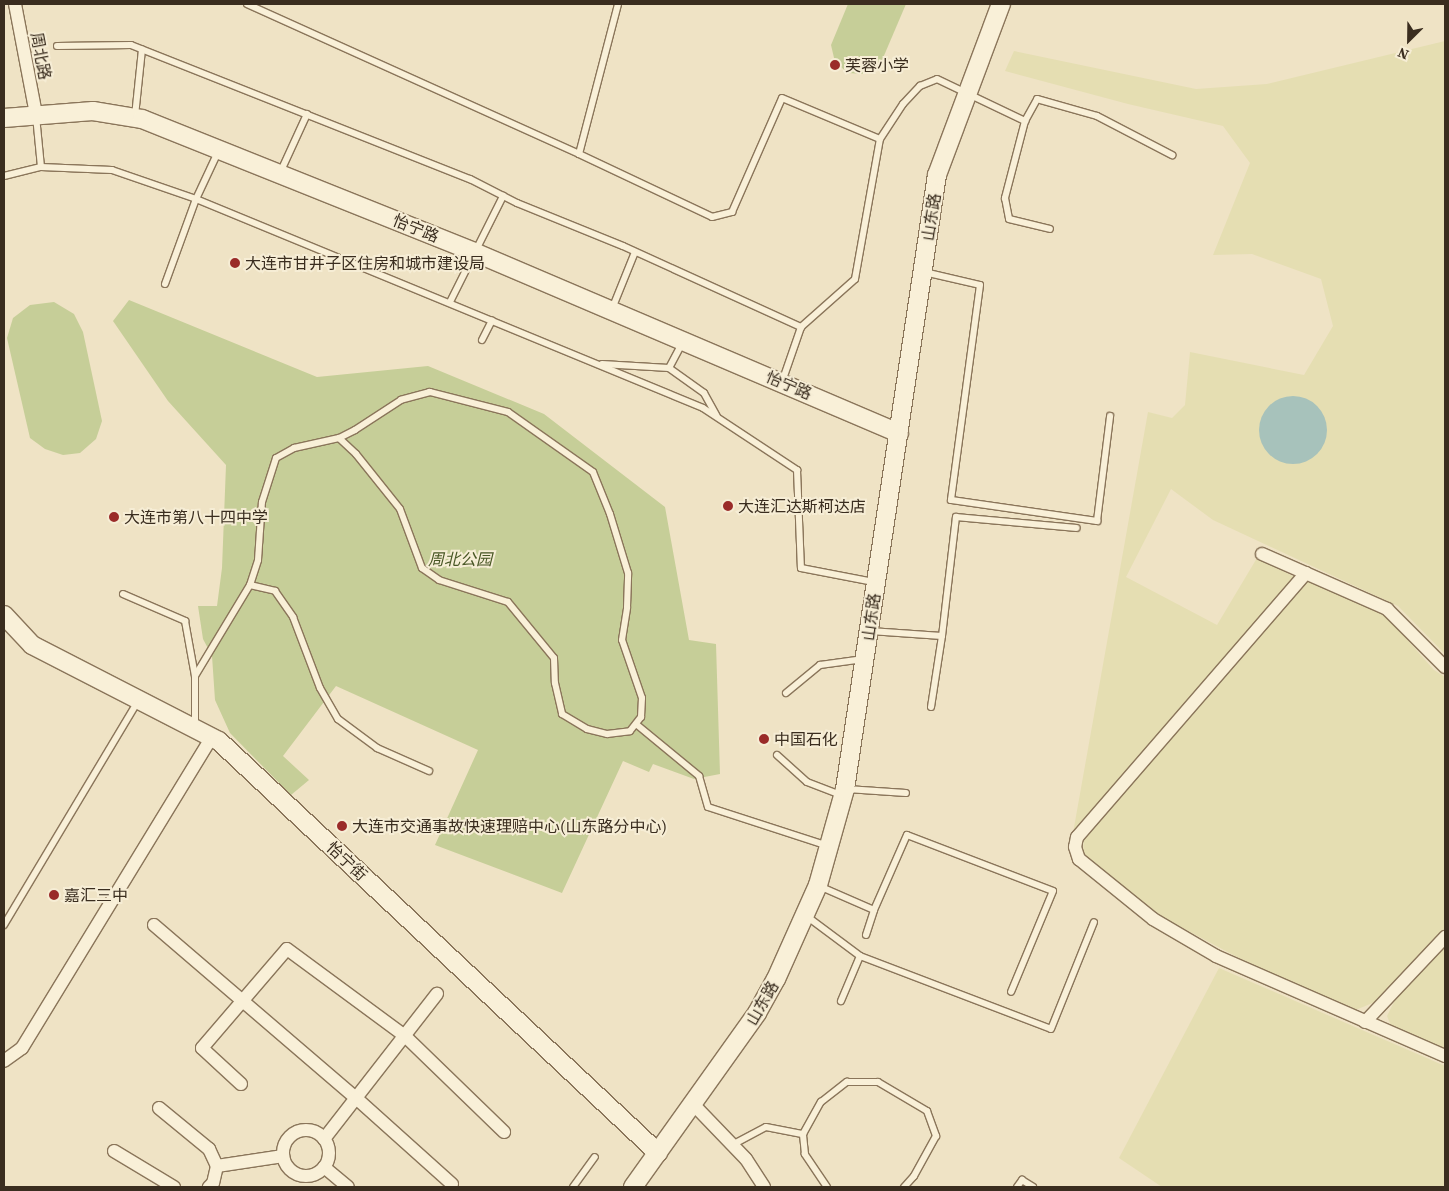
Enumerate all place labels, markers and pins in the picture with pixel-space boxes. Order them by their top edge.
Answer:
place label: 芙蓉小学 [845,55,909,75]
marker: 芙蓉小学 [829,59,841,71]
place label: 大连市甘井子区住房和城市建设局 [245,253,485,273]
marker: 大连市甘井子区住房和城市建设局 [229,257,241,269]
place label: 大连汇达斯柯达店 [738,496,866,516]
marker: 大连汇达斯柯达店 [722,500,734,512]
place label: 大连市第八十四中学 [124,507,268,527]
marker: 大连市第八十四中学 [108,511,120,523]
place label: 中国石化 [774,729,838,749]
marker: 中国石化 [758,733,770,745]
place label: 大连市交通事故快速理赔中心(山东路分中心) [352,816,667,836]
marker: 大连市交通事故快速理赔中心(山东路分中心) [336,820,348,832]
place label: 嘉汇三中 [64,885,128,905]
marker: 嘉汇三中 [48,889,60,901]

